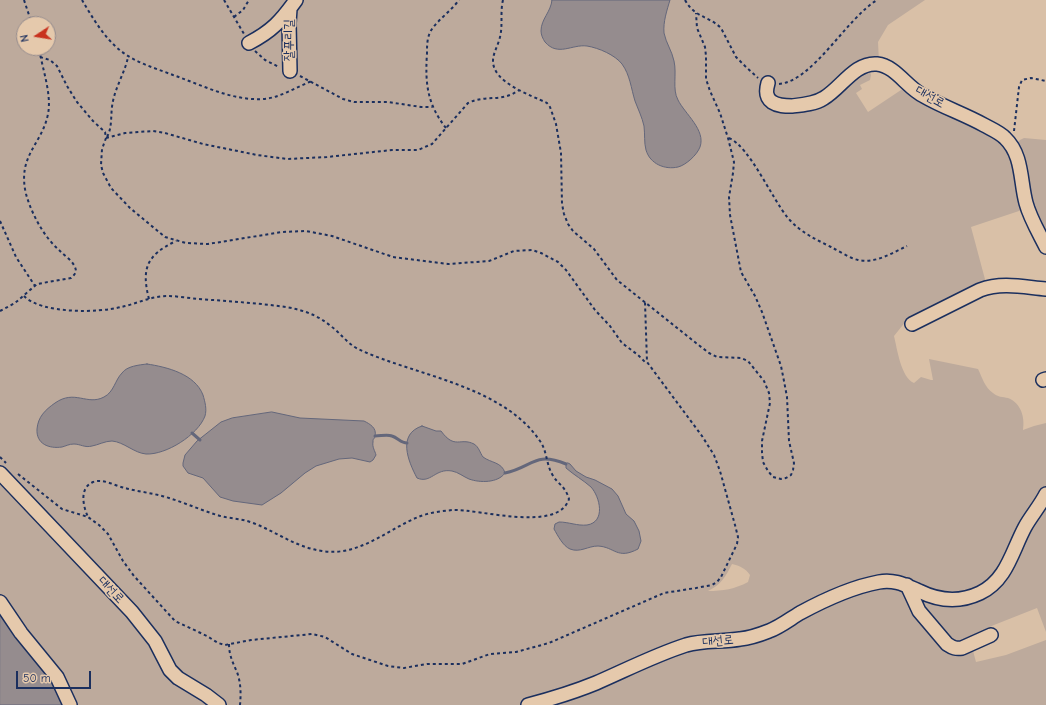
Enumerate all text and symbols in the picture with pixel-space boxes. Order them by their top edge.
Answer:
north arrow [16,16,56,56]
street label: 잘푸리길 [281,19,297,61]
text: N [18,34,32,43]
street label: 대선로 [912,83,948,111]
street label: 대선로 [95,573,127,607]
street label: 대선로 [702,632,734,650]
scale bar [18,663,93,689]
text: 50 m [23,671,51,685]

